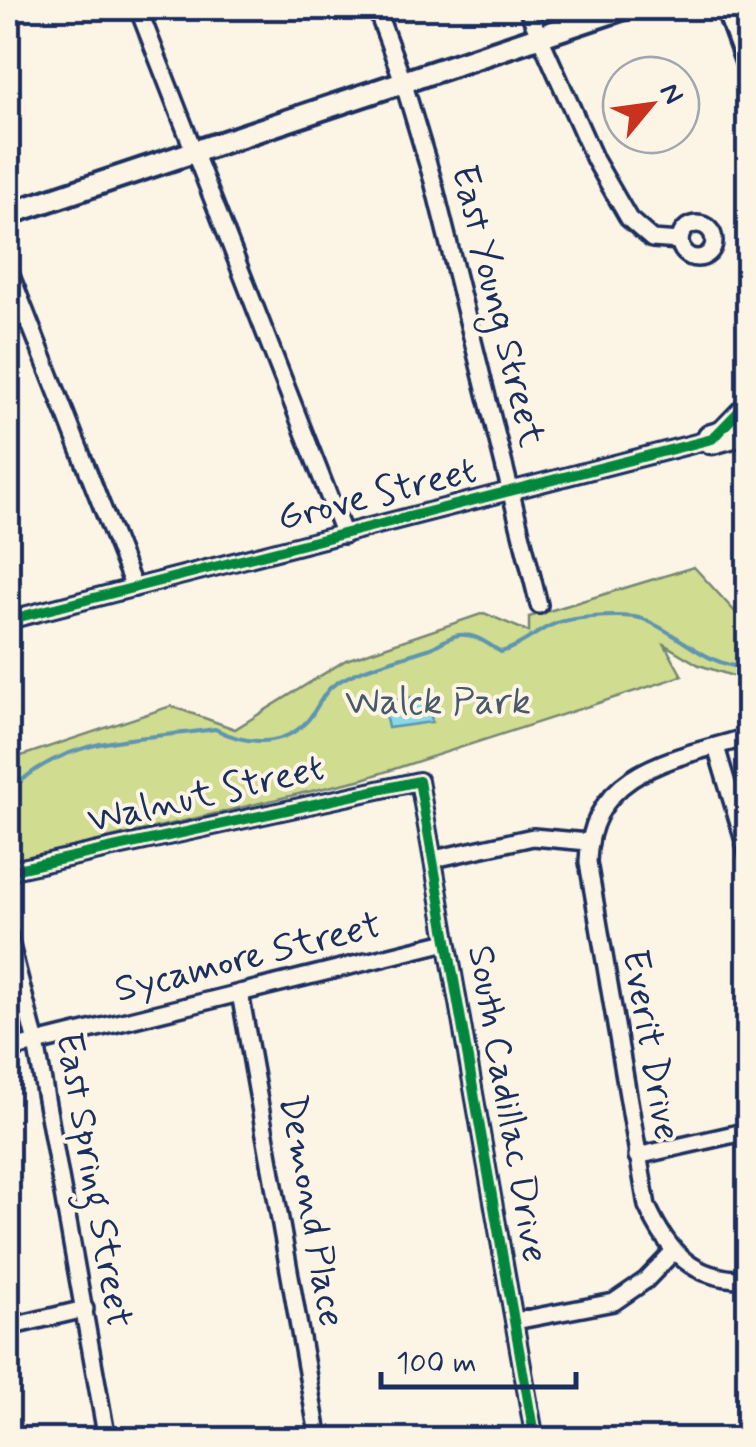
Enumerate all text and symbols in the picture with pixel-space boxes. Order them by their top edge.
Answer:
north arrow [601,55,701,155]
text: N [650,77,691,111]
street label: East Young Street [434,160,556,453]
street label: Grove Street [272,447,482,543]
park label: Walck Park [345,678,531,727]
street label: Walnut Street [83,744,329,846]
street label: Sycamore Street [110,901,386,1015]
street label: South Cadillac Drive [455,941,559,1267]
street label: Everit Drive [609,946,691,1144]
street label: East Spring Street [39,1028,143,1332]
street label: Demond Place [266,1091,356,1331]
scale bar [381,1327,576,1389]
text: 100 m [396,1344,477,1383]

